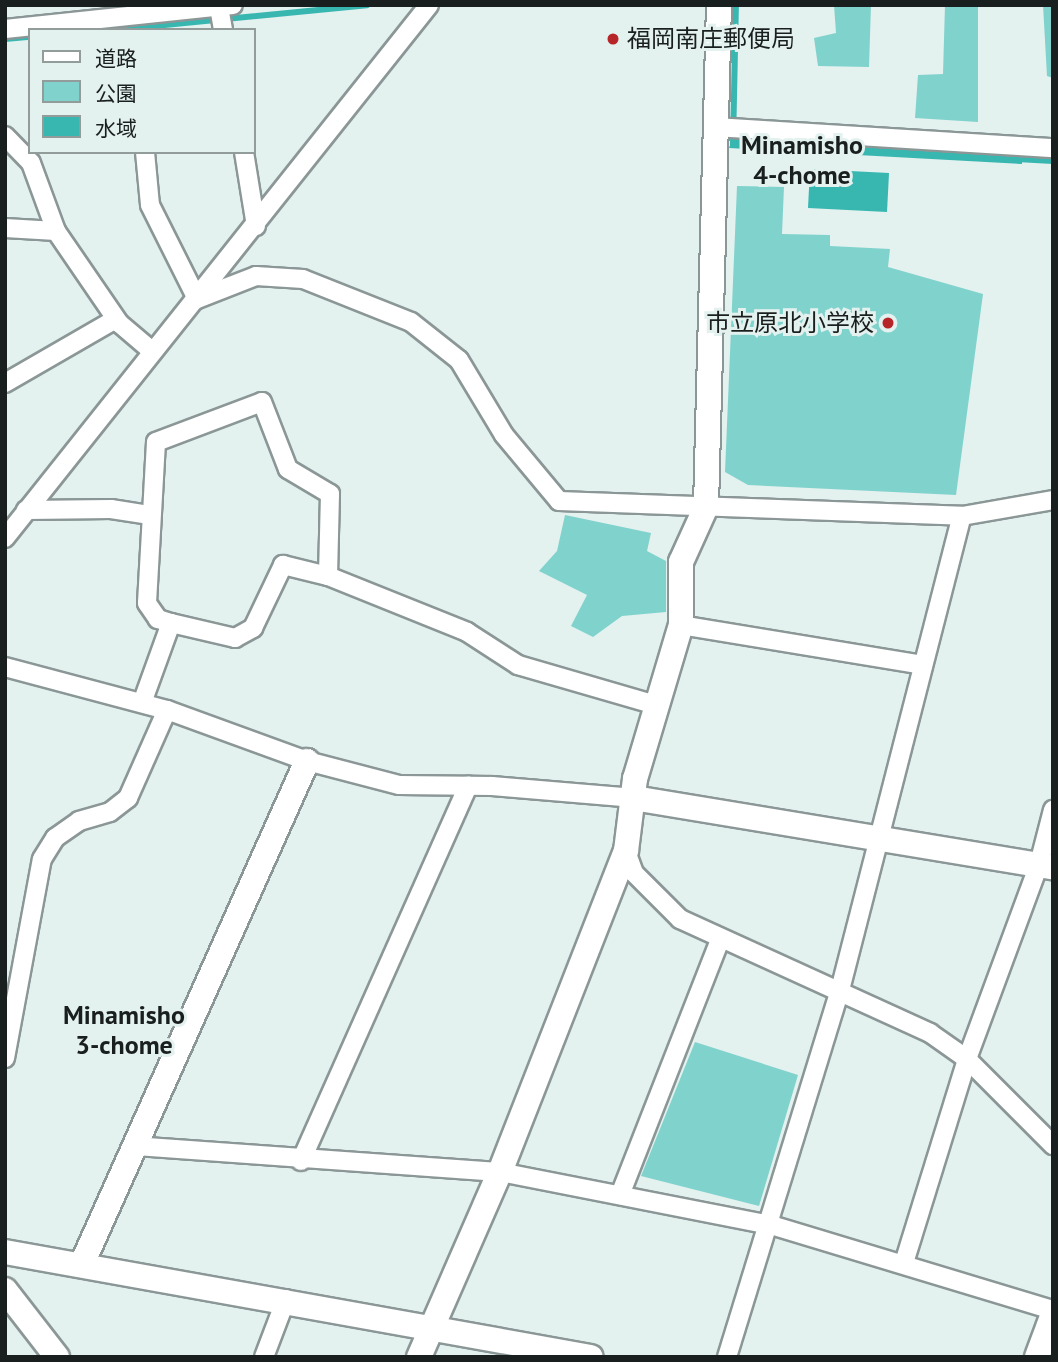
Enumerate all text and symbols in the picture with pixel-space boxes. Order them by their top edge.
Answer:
place label: 福岡南庄郵便局 [627,25,795,53]
legend [28,28,256,154]
marker: 福岡南庄郵便局 [605,31,621,47]
text: 道路 [95,45,137,72]
text: 公園 [95,80,137,107]
text: 水域 [95,115,137,142]
district label: Minamisho 4-chome [741,129,863,190]
place label: 市立原北小学校 [706,309,874,337]
marker: 市立原北小学校 [880,315,896,331]
district label: Minamisho 3-chome [63,999,185,1060]

